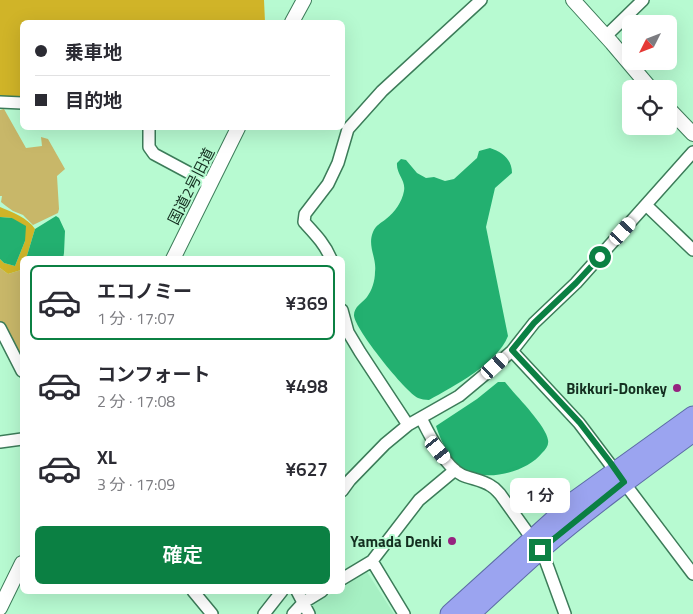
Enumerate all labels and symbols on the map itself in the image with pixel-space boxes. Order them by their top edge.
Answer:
north arrow [622,15,678,70]
street label: 国道2号旧道 [162,144,220,228]
car [607,215,638,247]
route start [589,246,611,268]
car [478,350,511,382]
place label: Bikkuri-Donkey [566,377,667,400]
marker: Bikkuri-Donkey [671,382,683,394]
car [422,434,453,466]
callout: 1 分 [510,478,570,512]
place label: Yamada Denki [350,530,442,553]
marker: Yamada Denki [446,535,458,547]
route end [529,539,551,561]

